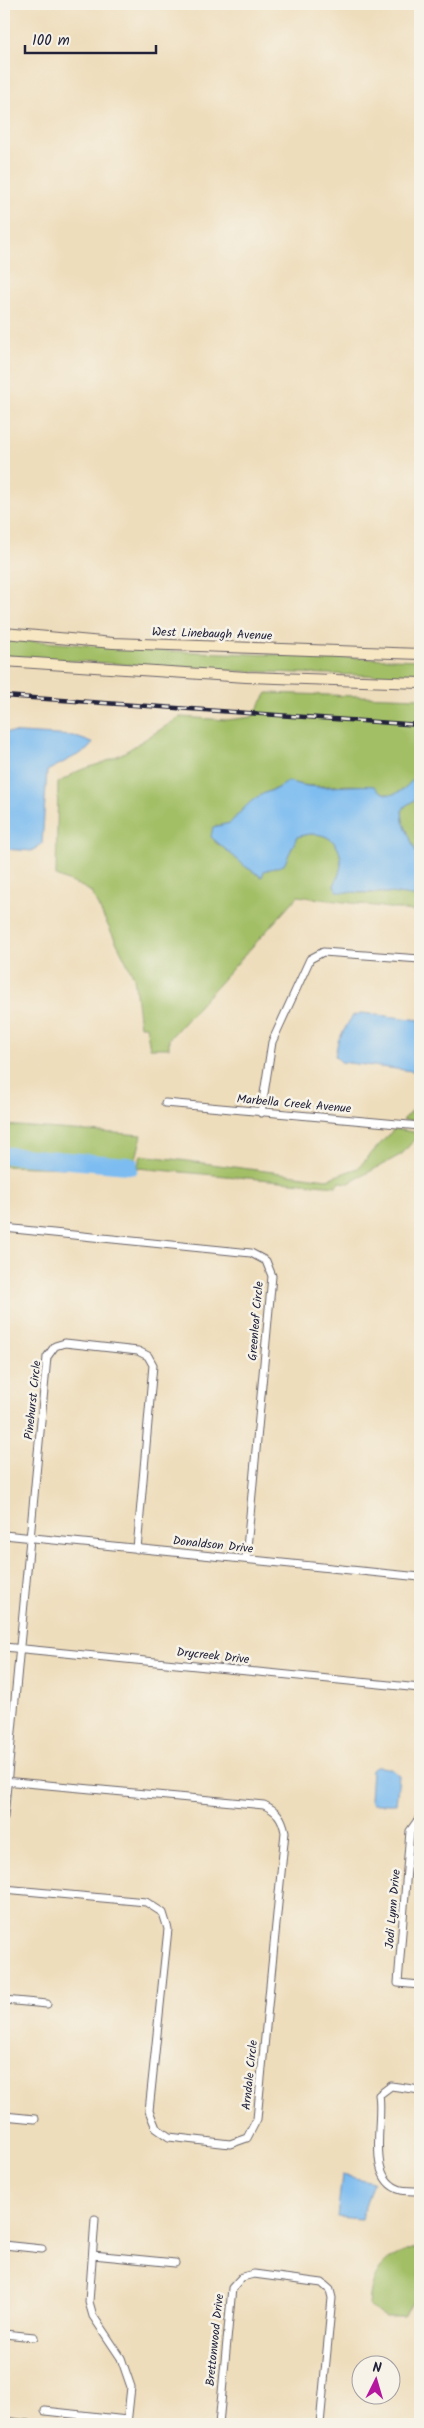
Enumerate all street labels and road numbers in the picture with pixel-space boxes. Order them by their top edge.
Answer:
street label: West Linebaugh Avenue [151,622,273,646]
street label: Marbella Creek Avenue [236,1090,353,1119]
street label: Greenleaf Circle [243,1280,269,1361]
street label: Pinehurst Circle [19,1359,47,1441]
street label: Donaldson Drive [172,1531,255,1559]
street label: Drycreek Drive [176,1643,251,1669]
street label: Jodi Lynn Drive [380,1868,406,1949]
street label: Arndale Circle [237,2039,263,2111]
street label: Brettonwood Drive [201,2292,229,2387]

